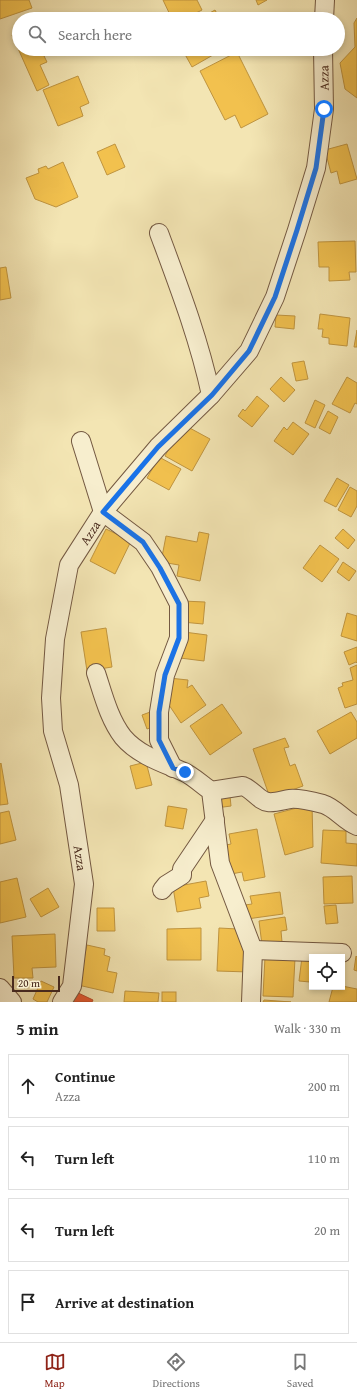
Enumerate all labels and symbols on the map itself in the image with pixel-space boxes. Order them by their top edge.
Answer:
street label: Azza [314,64,334,91]
route start [315,100,333,118]
street label: Azza [75,516,105,548]
route end [176,763,194,781]
street label: Azza [69,844,92,873]
scale bar [12,974,60,993]

